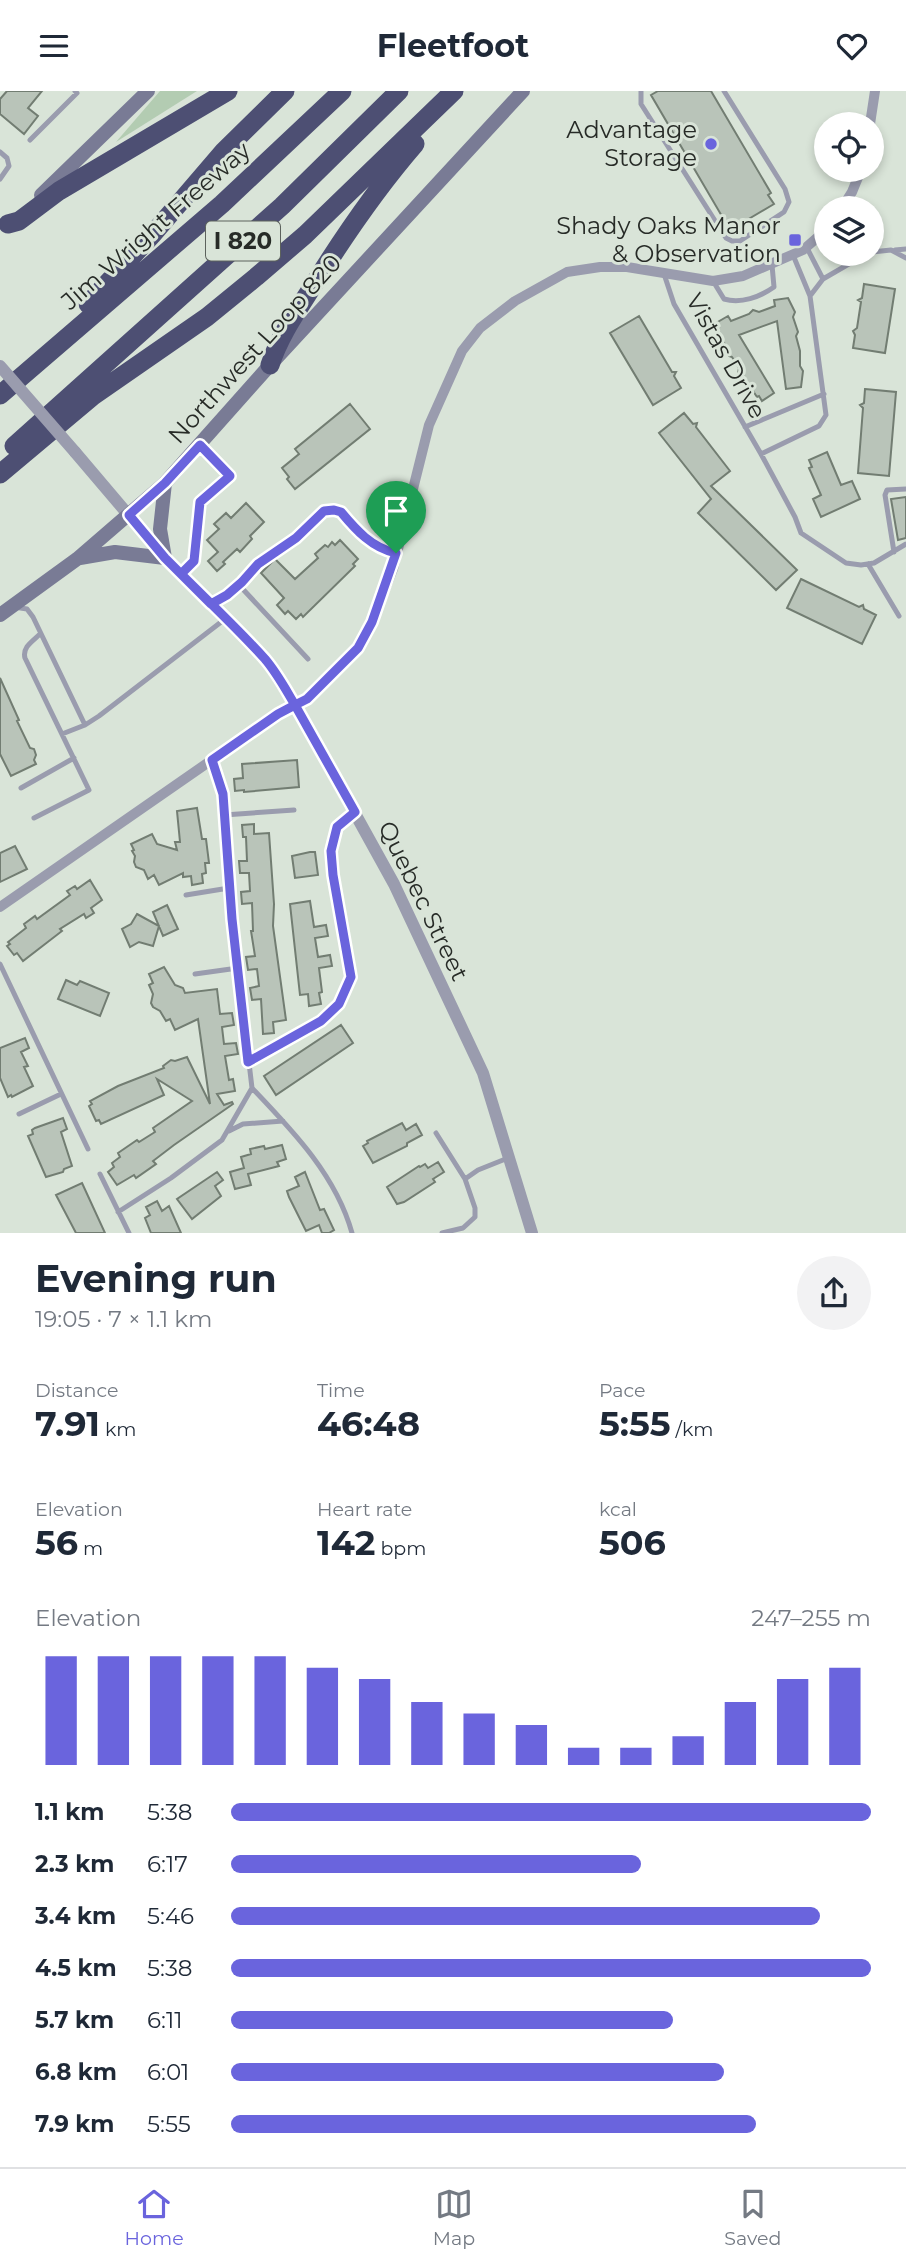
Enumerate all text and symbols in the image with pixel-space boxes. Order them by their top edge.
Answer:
text: Fleetfoot [377,26,529,65]
icon: menu [35,27,73,65]
icon: heart [833,27,871,65]
map controls [814,112,884,266]
button: locate [814,112,884,182]
place label: Advantage Storage [566,115,697,172]
street label: Jim Wright Freeway [54,136,256,316]
marker: Advantage Storage [703,136,719,152]
button: layers [814,196,884,266]
place label: Shady Oaks Manor & Observation [556,211,781,268]
road number: I 820 [206,221,280,260]
marker: Shady Oaks Manor & Observation [787,232,803,248]
street label: Northwest Loop 820 [162,248,347,449]
street label: Vistas Drive [680,288,773,423]
pin [366,481,426,553]
icon: arrive [377,492,415,530]
street label: Quebec Street [372,816,475,986]
text: Evening run [35,1255,277,1302]
button: share [797,1256,871,1330]
text: 19:05 · 7 × 1.1 km [35,1305,212,1333]
text: Distance [35,1379,118,1402]
text: Time [317,1379,365,1402]
text: Pace [599,1379,646,1402]
text: 7.91 [35,1402,100,1445]
text: 46:48 [317,1402,420,1445]
text: 5:55 [599,1402,670,1445]
text: km [100,1418,136,1441]
text: /km [670,1418,713,1441]
text: Elevation [35,1498,123,1521]
text: Heart rate [317,1498,412,1521]
text: kcal [599,1498,637,1521]
text: 56 [35,1521,78,1564]
text: 142 [317,1521,376,1564]
text: 506 [599,1521,666,1564]
text: m [78,1537,103,1560]
text: bpm [376,1537,426,1560]
text: Elevation [35,1604,141,1632]
text: 247–255 m [751,1604,871,1632]
text: 1.1 km [35,1798,104,1826]
text: 5:38 [147,1798,193,1826]
text: 2.3 km [35,1850,114,1878]
text: 6:17 [147,1850,188,1878]
text: 3.4 km [35,1902,116,1930]
text: 5:46 [147,1902,194,1930]
text: 4.5 km [35,1954,117,1982]
text: 5:38 [147,1954,193,1982]
text: 5.7 km [35,2006,114,2034]
text: 6:11 [147,2006,183,2034]
text: 6.8 km [35,2058,117,2086]
text: 6:01 [147,2058,189,2086]
text: 7.9 km [35,2110,114,2138]
text: 5:55 [147,2110,191,2138]
tab: Home [125,2185,184,2250]
tab: Map [433,2185,475,2250]
tab: Saved [724,2185,781,2250]

